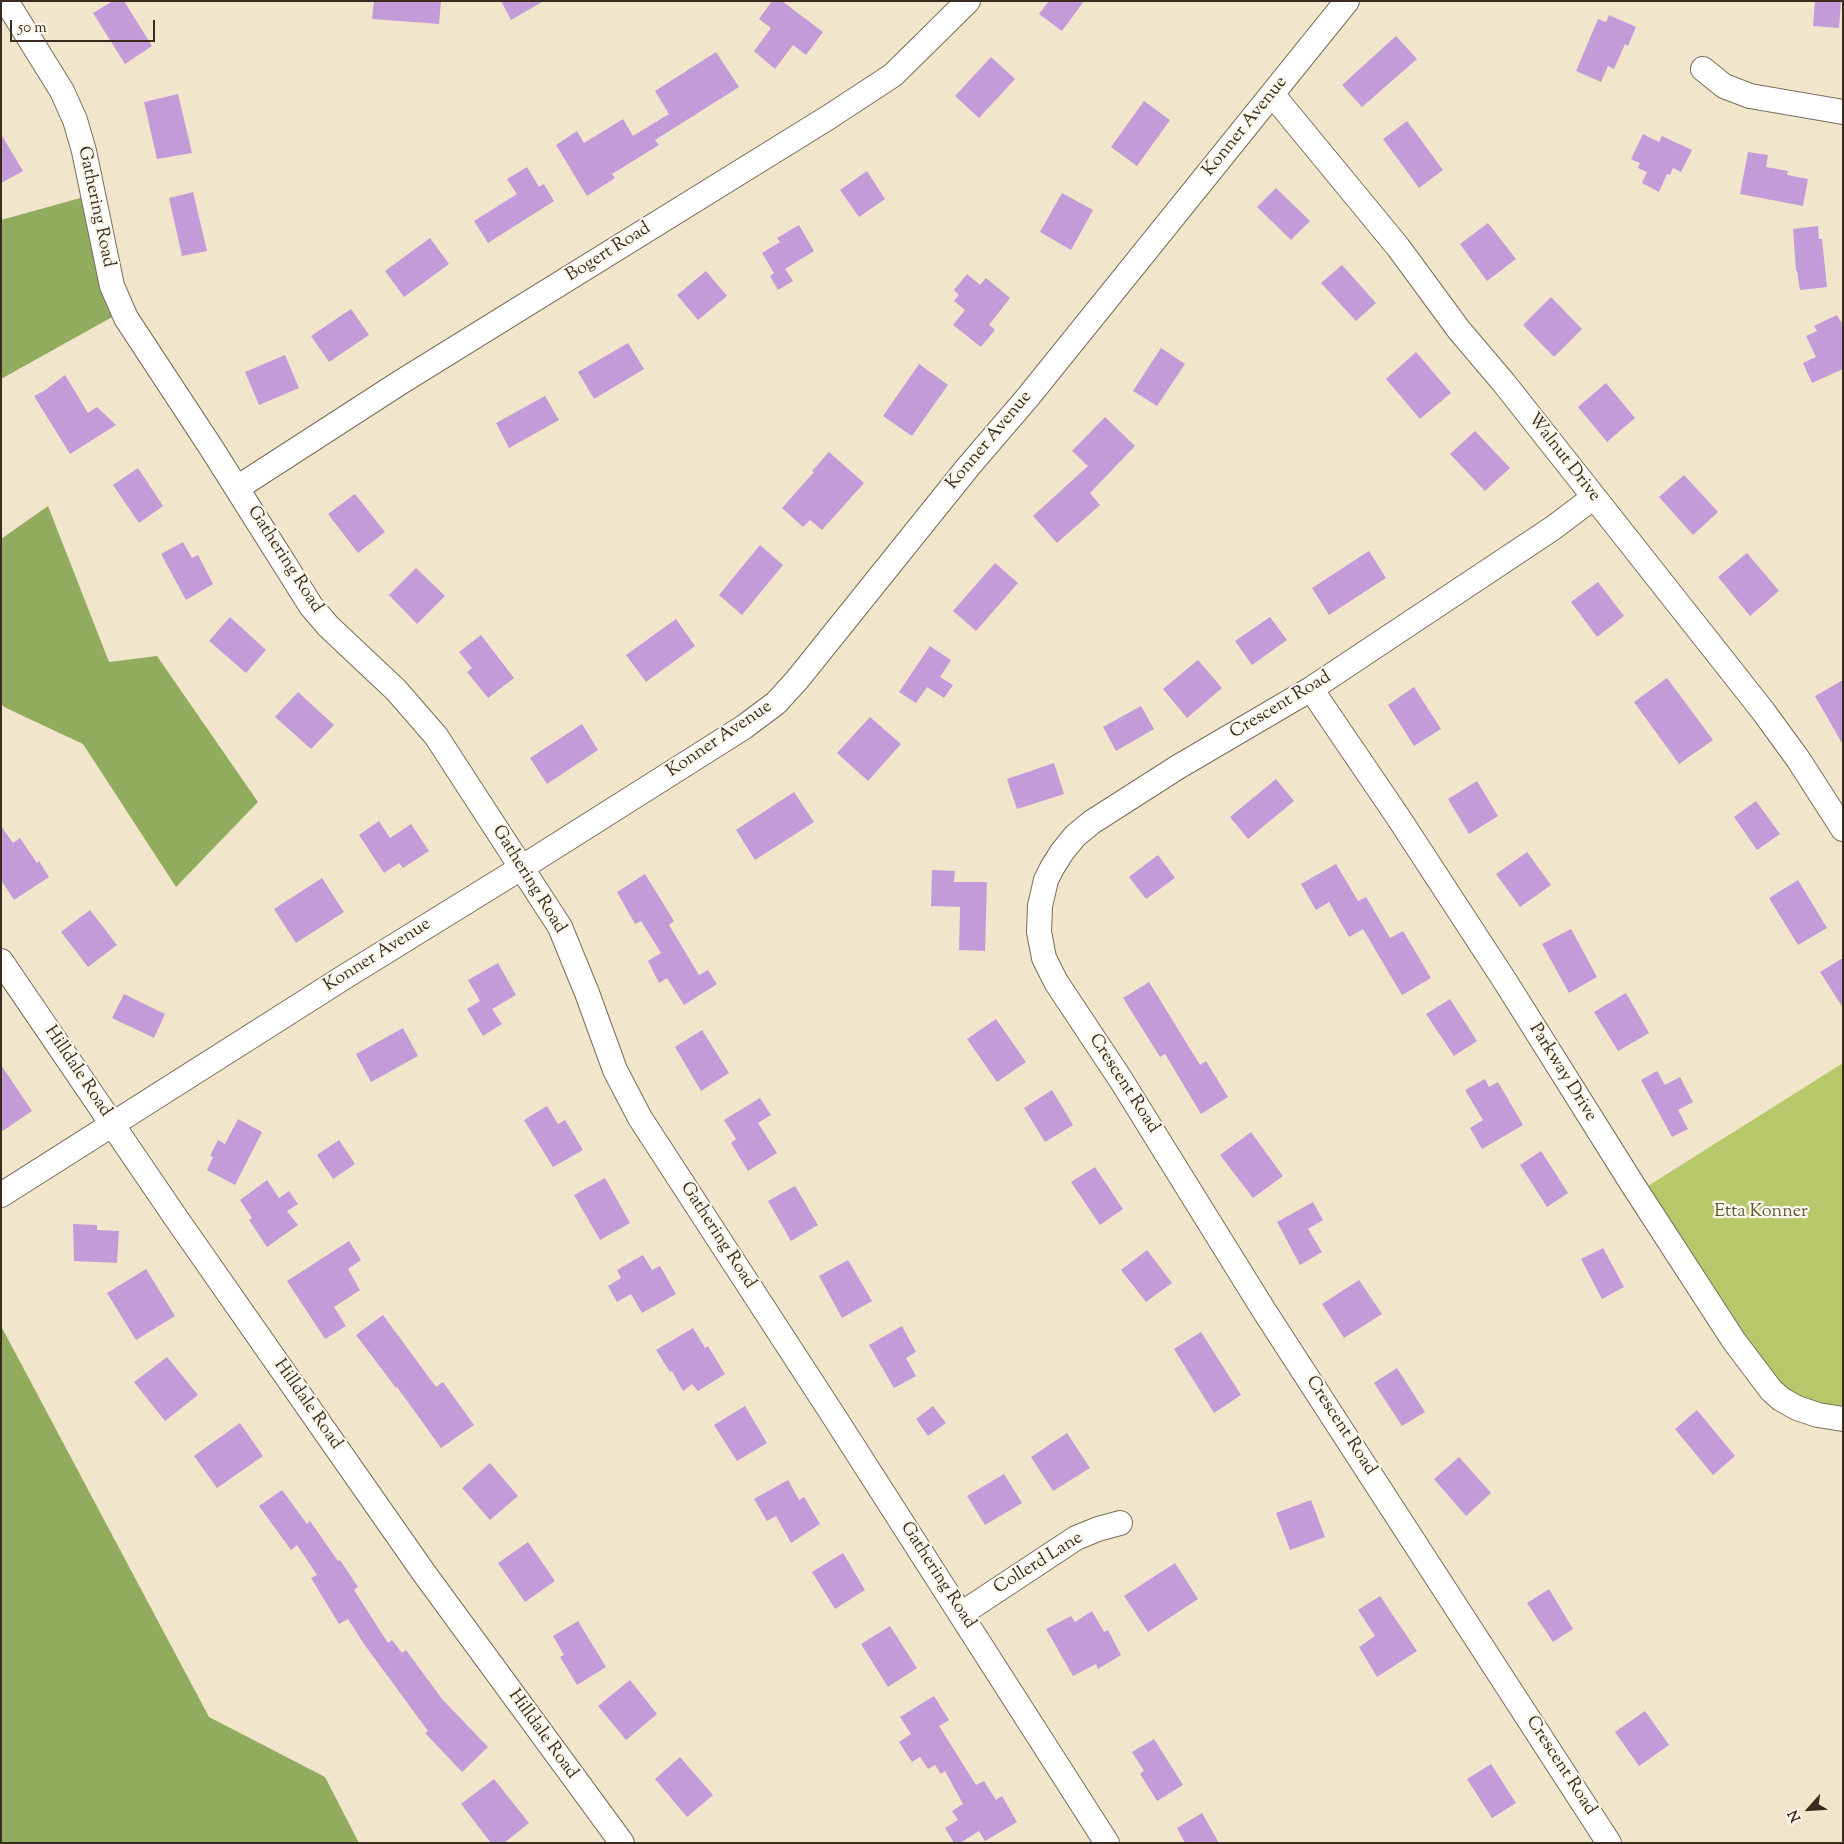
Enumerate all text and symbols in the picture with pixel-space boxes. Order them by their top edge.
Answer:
scale bar [12,10,158,42]
text: 50 m [18,18,47,39]
street label: Konner Avenue [1199,73,1293,181]
street label: Gathering Road [72,145,118,269]
street label: Bogert Road [563,219,655,287]
street label: Konner Avenue [942,387,1038,495]
street label: Walnut Drive [1522,409,1604,507]
street label: Gathering Road [241,502,327,618]
street label: Crescent Road [1227,667,1335,745]
street label: Konner Avenue [663,697,777,783]
street label: Gathering Road [486,822,570,938]
street label: Konner Avenue [320,914,436,998]
street label: Parkway Drive [1523,1020,1601,1126]
street label: Hilldale Road [39,1022,115,1122]
street label: Crescent Road [1083,1030,1163,1138]
street label: Gathering Road [674,1178,760,1294]
park label: Etta Konner [1714,1202,1808,1224]
street label: Hilldale Road [268,1356,346,1454]
street label: Crescent Road [1300,1372,1380,1480]
street label: Gathering Road [894,1518,980,1634]
street label: Collerd Lane [991,1528,1087,1600]
street label: Hilldale Road [502,1686,582,1784]
street label: Crescent Road [1520,1712,1600,1820]
north arrow [1784,1784,1834,1834]
text: N [1784,1806,1807,1825]

